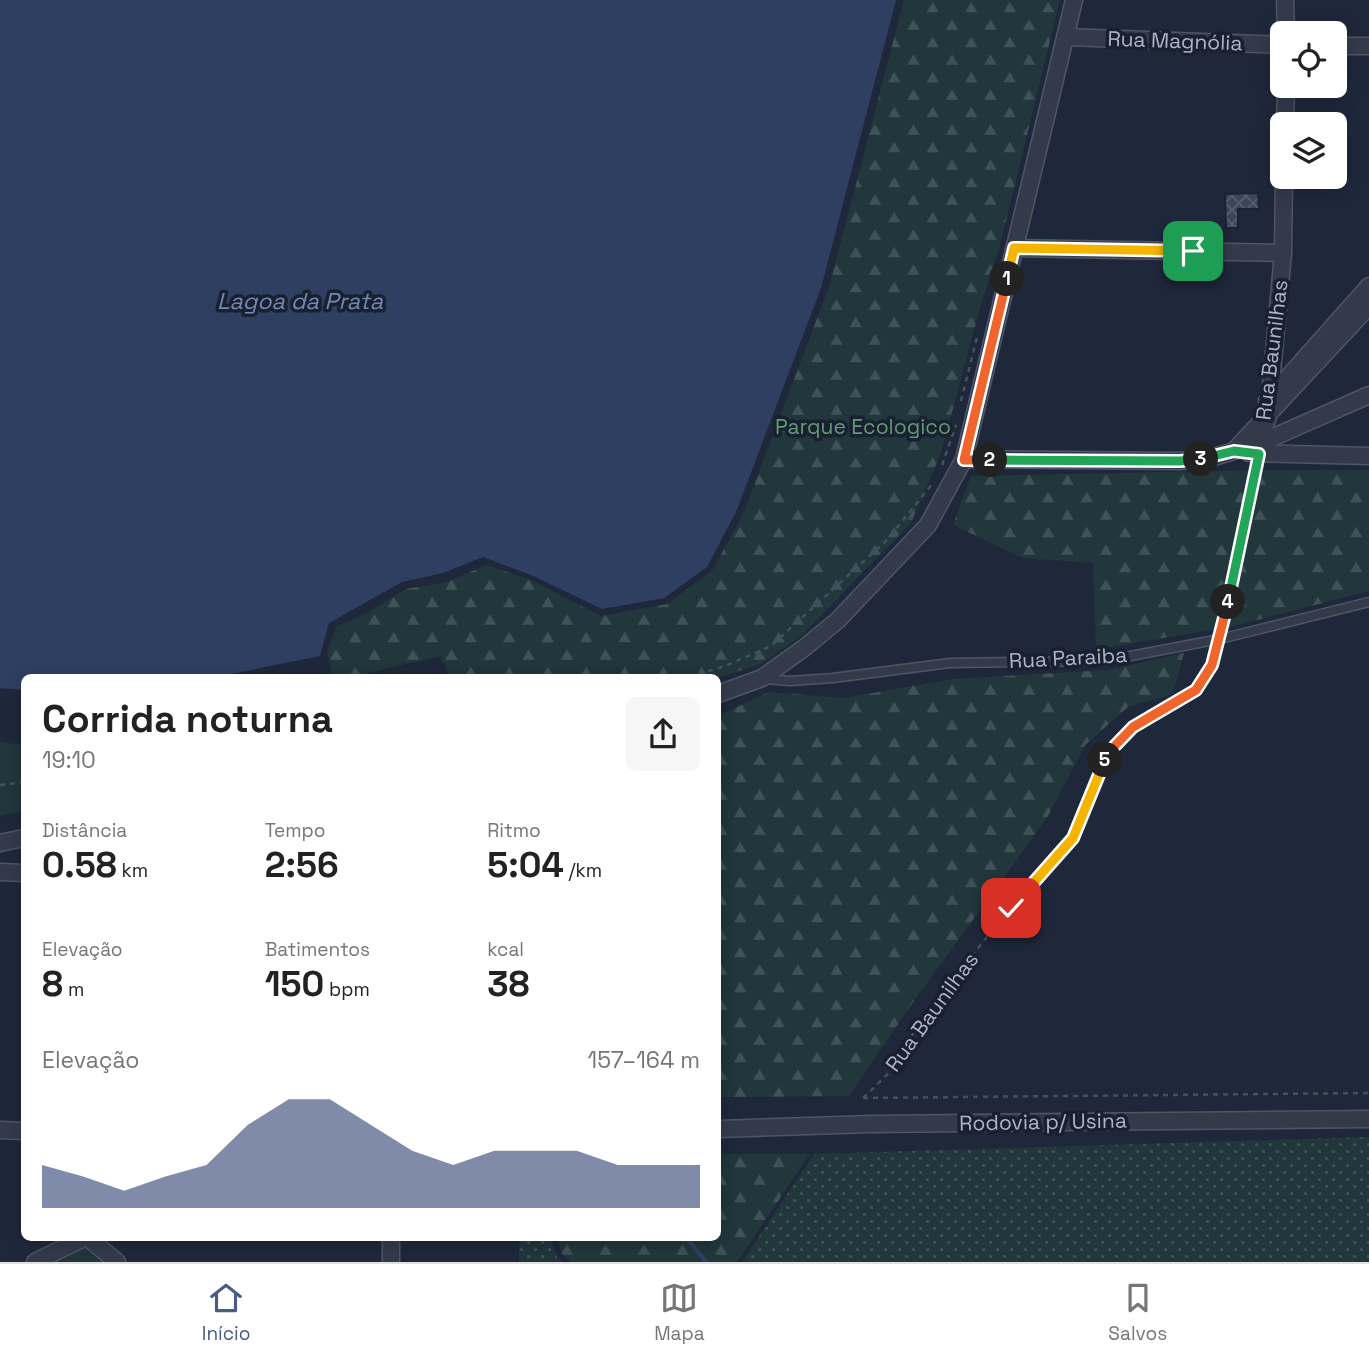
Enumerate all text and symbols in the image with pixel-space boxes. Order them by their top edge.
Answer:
map controls [1270,21,1347,189]
button: locate [1270,21,1347,98]
street label: Rua Magnólia [1107,25,1243,56]
button: layers [1270,112,1347,189]
pin [1163,221,1223,281]
icon: arrive [1174,232,1212,270]
pin: 1 [990,262,1024,296]
text: 1 [1002,266,1011,291]
street label: Rua Baunilhas [1249,278,1294,422]
water label: Lagoa da Prata [217,286,384,316]
park label: Parque Ecologico [775,413,951,440]
pin: 2 [972,442,1007,477]
pin: 3 [1184,442,1218,476]
text: 3 [1195,446,1206,471]
text: 2 [984,447,995,472]
pin: 4 [1210,584,1246,620]
text: 4 [1221,589,1234,614]
street label: Rua Paraiba [1008,641,1128,674]
text: Corrida noturna [42,695,333,743]
button: share [626,697,700,771]
pin: 5 [1088,742,1122,778]
text: 19:10 [42,745,96,775]
text: 5 [1099,747,1110,772]
text: Distância [42,818,127,843]
text: Tempo [265,818,326,843]
text: Ritmo [487,818,541,843]
text: 0.58 [42,843,117,887]
text: 2:56 [265,843,339,887]
text: 5:04 [487,843,564,887]
text: km [117,858,148,883]
text: /km [564,858,602,883]
pin [981,878,1041,938]
icon: check [992,889,1030,927]
text: Elevação [42,937,123,962]
text: Batimentos [265,937,370,962]
text: kcal [487,937,524,962]
street label: Rua Baunilhas [879,947,984,1077]
text: 8 [42,962,63,1006]
text: 150 [265,962,324,1006]
text: 38 [487,962,530,1006]
text: m [63,977,84,1002]
text: bpm [324,977,370,1002]
text: Elevação [42,1045,140,1075]
text: 157–164 m [588,1045,700,1075]
street label: Rodovia p/ Usina [959,1107,1127,1136]
tab: Início [202,1279,251,1346]
tab: Mapa [654,1279,705,1346]
tab: Salvos [1108,1279,1167,1346]

